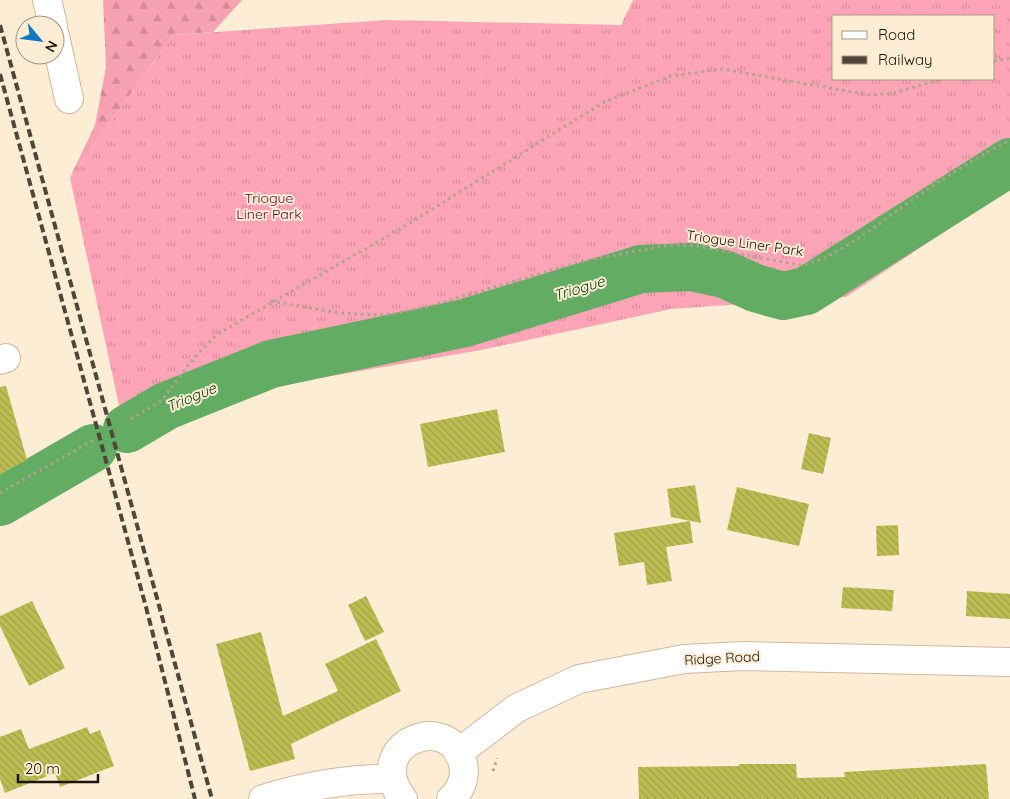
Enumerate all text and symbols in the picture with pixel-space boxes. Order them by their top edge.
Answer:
north arrow [15,15,65,65]
legend [832,15,995,80]
text: Road [878,25,915,44]
text: N [41,37,62,55]
text: Railway [878,50,933,69]
park label: Triogue Liner Park [236,189,302,223]
street label: Triogue Liner Park [685,226,805,260]
water label: Triogue [551,271,607,305]
water label: Triogue [163,378,219,416]
street label: Ridge Road [684,647,760,669]
scale bar [18,752,98,784]
text: 20 m [25,759,60,778]

